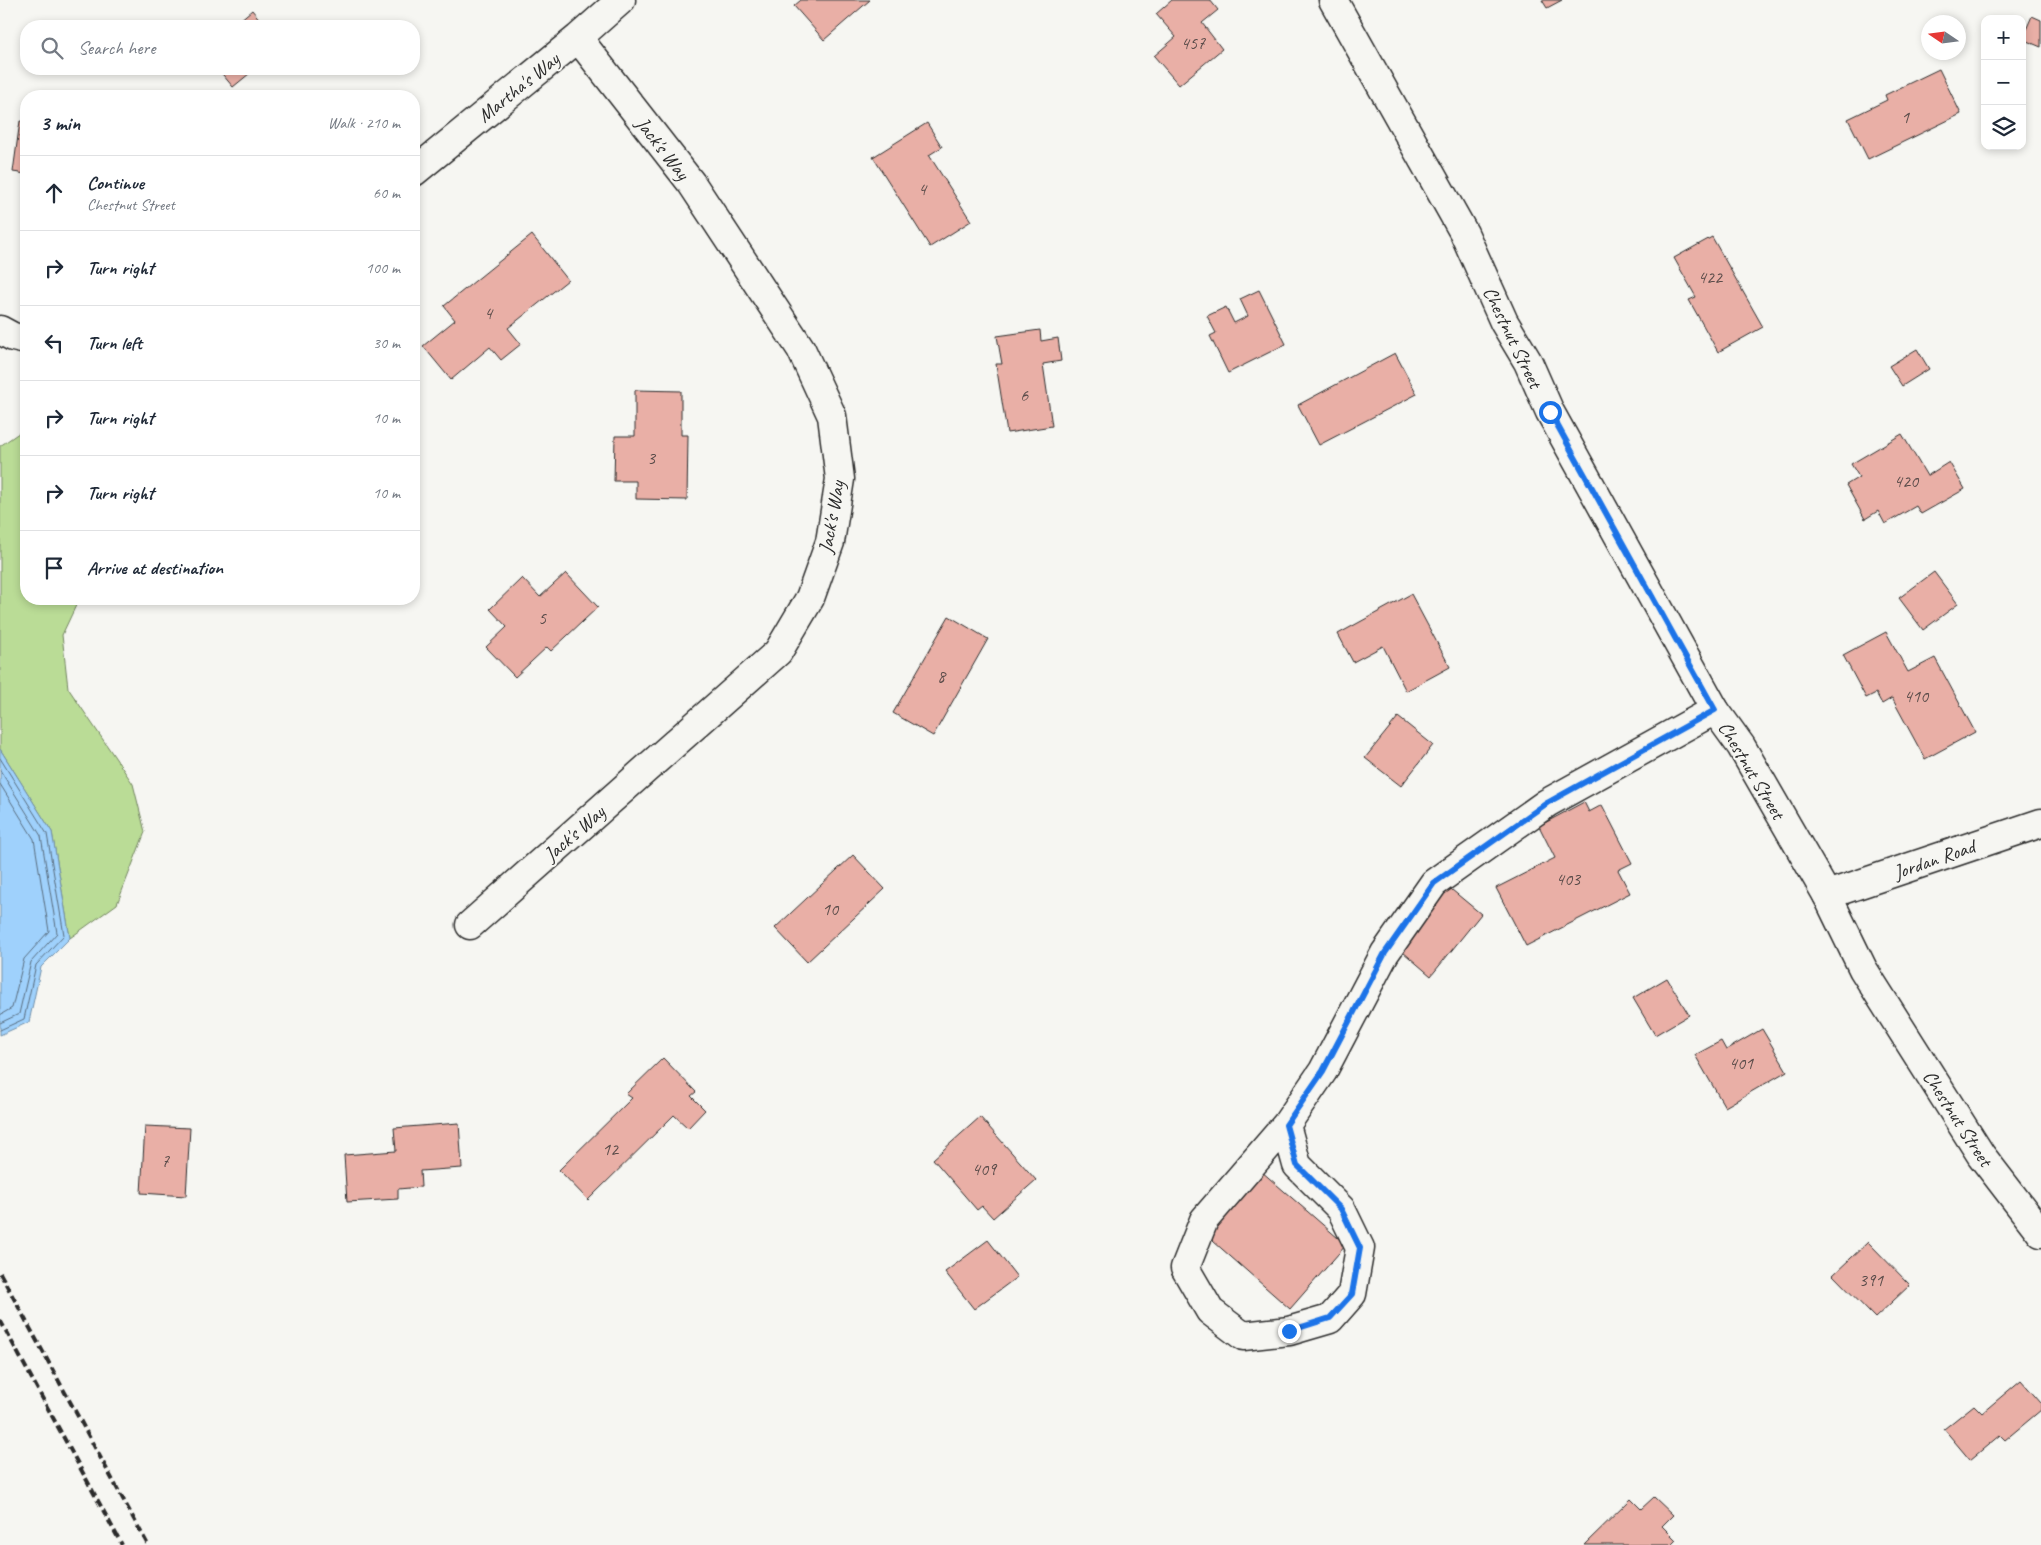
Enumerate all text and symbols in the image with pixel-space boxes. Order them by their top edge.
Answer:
north arrow [1921,15,1966,60]
map controls [1981,15,2026,150]
button: + [1981,15,2026,60]
search box [20,20,420,75]
house number: 457 [1181,32,1206,54]
icon: search [38,34,66,62]
text: Search here [78,36,155,60]
street label: Martha's Way [472,46,565,128]
button: − [1981,60,2026,105]
button: layers [1981,105,2026,150]
house number: 1 [1901,106,1910,128]
text: 3 min [40,110,80,136]
street label: Jack's Way [630,111,696,186]
text: Walk · 210 m [328,113,400,133]
text: Continue [87,171,144,195]
house number: 4 [918,178,928,200]
icon: ahead [40,179,68,207]
text: 60 m [373,183,400,203]
text: Chestnut Street [87,195,175,215]
icon: right [40,254,68,282]
text: Turn right [87,256,154,280]
text: 100 m [366,258,400,278]
house number: 422 [1698,266,1724,288]
street label: Chestnut Street [1477,282,1549,394]
house number: 4 [484,302,494,324]
icon: left [40,329,68,357]
text: Turn left [87,331,142,355]
text: 30 m [373,333,400,353]
house number: 6 [1020,384,1029,406]
route start [1539,401,1562,424]
icon: right [40,404,68,432]
text: Turn right [87,406,154,430]
text: 10 m [373,408,400,428]
house number: 3 [647,447,657,469]
house number: 420 [1894,470,1920,492]
street label: Jack's Way [813,478,850,556]
icon: right [40,479,68,507]
text: Turn right [87,481,154,505]
text: 10 m [373,483,400,503]
icon: arrive [40,554,68,582]
text: Arrive at destination [87,556,223,580]
house number: 5 [538,607,547,629]
house number: 8 [937,665,947,687]
house number: 410 [1904,685,1930,707]
street label: Chestnut Street [1713,717,1792,826]
street label: Jack's Way [538,799,611,867]
street label: Jordan Road [1889,833,1981,885]
house number: 403 [1556,868,1582,890]
house number: 10 [822,898,840,920]
house number: 401 [1729,1052,1754,1074]
street label: Chestnut Street [1917,1065,1999,1173]
house number: 12 [602,1138,620,1160]
house number: 7 [161,1150,170,1172]
house number: 409 [972,1158,998,1180]
house number: 391 [1859,1269,1884,1291]
route end [1278,1320,1301,1343]

